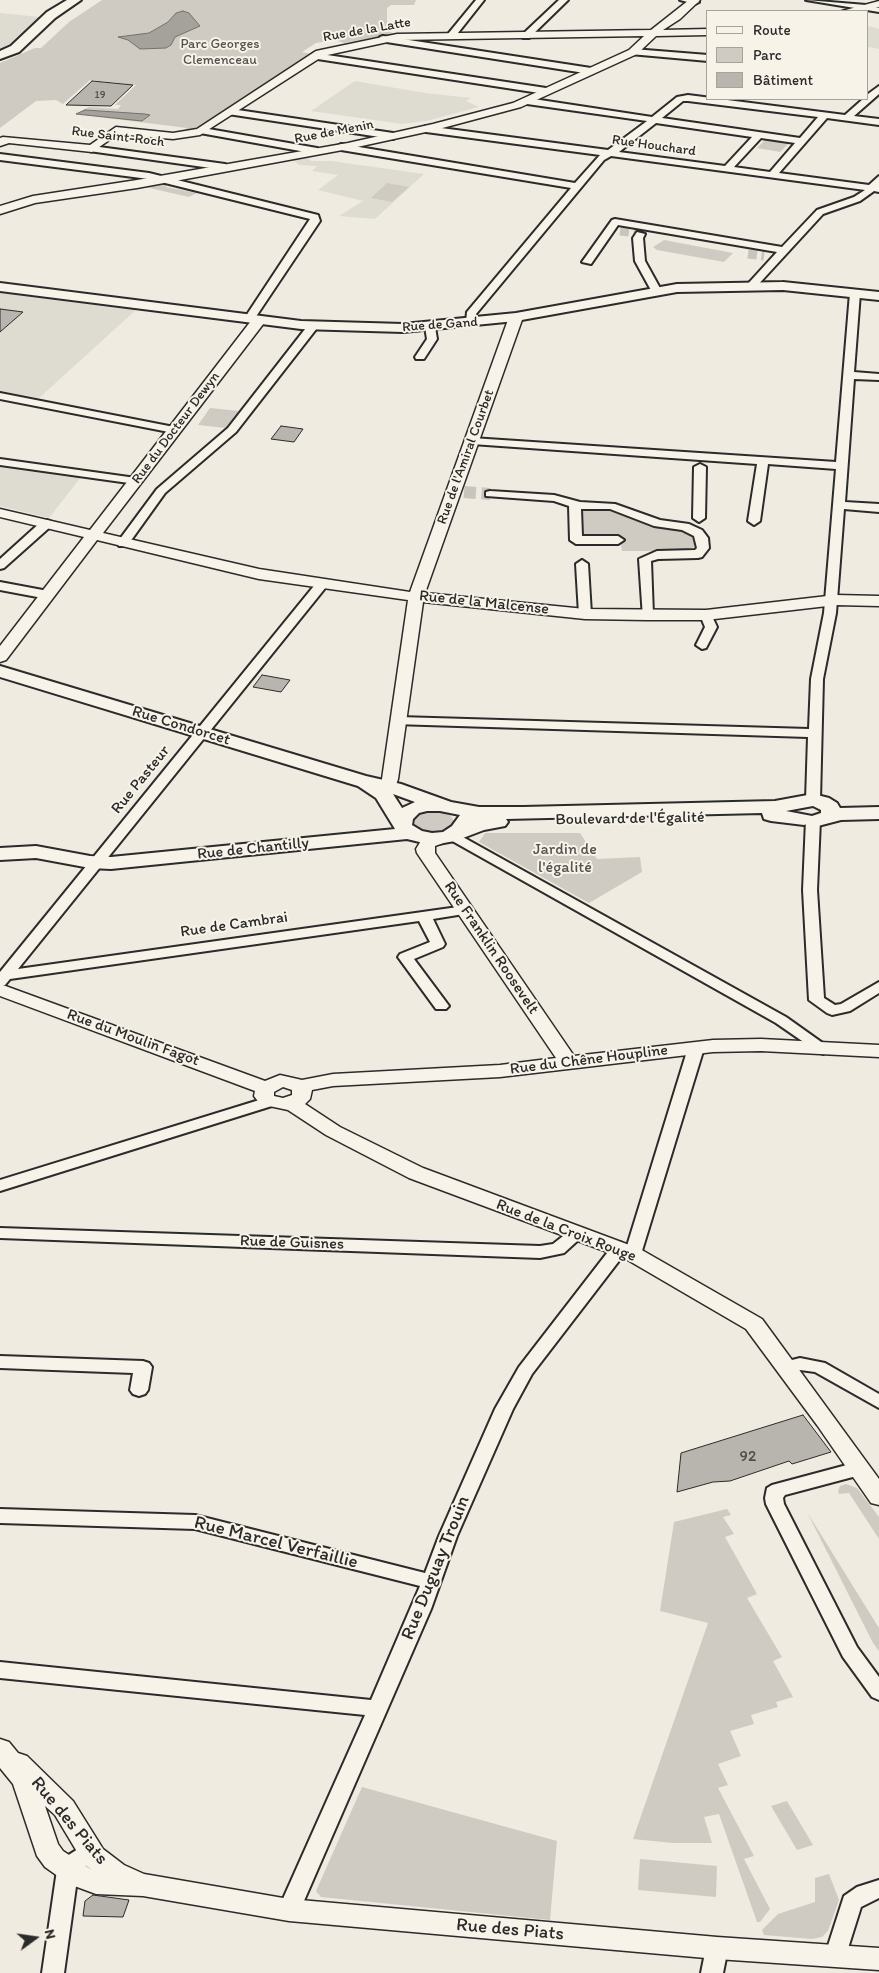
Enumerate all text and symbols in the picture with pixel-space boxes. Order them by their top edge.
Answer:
legend [706,10,869,100]
street label: Rue de la Latte [322,14,412,46]
text: Route [753,21,791,39]
park label: Parc Georges Clemenceau [180,36,260,68]
text: Parc [753,46,782,64]
text: Bâtiment [753,71,813,89]
house number: 19 [95,88,105,102]
street label: Rue de Menin [293,116,375,148]
street label: Rue Saint-Roch [71,123,165,151]
street label: Rue Houchard [611,132,697,160]
street label: Rue de Gand [402,314,478,336]
street label: Rue du Docteur Dewyn [128,369,224,487]
street label: Rue de l'Amiral Courbet [434,387,498,527]
street label: Rue de la Malcense [418,587,550,619]
street label: Rue Condorcet [130,702,232,750]
street label: Rue Pasteur [108,742,174,818]
street label: Boulevard de l'Égalité [555,808,705,830]
street label: Rue de Chantilly [196,834,310,864]
park label: Jardin de l'égalité [533,840,597,878]
street label: Rue Franklin Roosevelt [439,878,543,1018]
street label: Rue de Cambrai [179,908,289,942]
street label: Rue du Moulin Fagot [64,1005,202,1071]
street label: Rue du Chêne Houpline [509,1041,669,1079]
street label: Rue de la Croix Rouge [493,1195,639,1267]
street label: Rue de Guisnes [240,1232,344,1254]
house number: 92 [740,1447,756,1467]
street label: Rue Duguay Trouin [397,1493,475,1643]
street label: Rue Marcel Verfaillie [192,1512,360,1574]
street label: Rue des Piats [26,1772,112,1870]
north arrow [10,1913,60,1963]
street label: Rue des Piats [455,1914,565,1946]
text: N [41,1928,59,1941]

